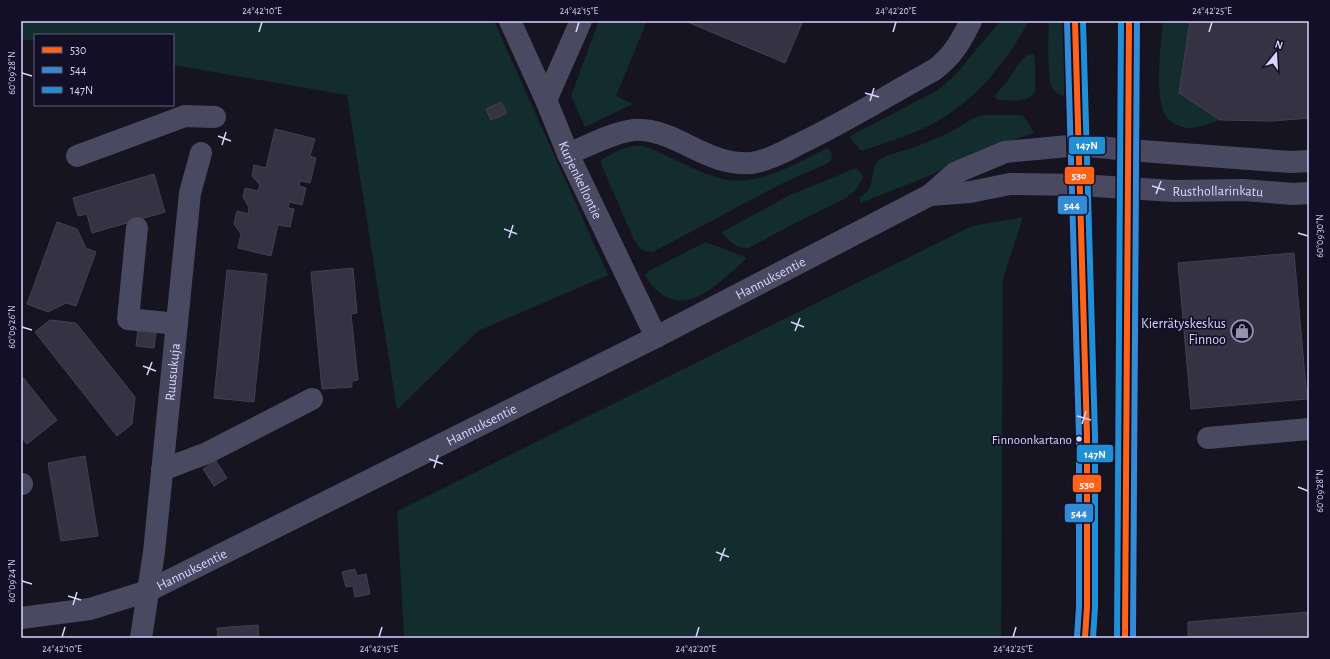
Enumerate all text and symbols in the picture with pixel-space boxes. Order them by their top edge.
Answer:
text: 24°42'10"E [242,6,282,16]
text: 24°42'15"E [560,6,598,16]
text: 24°42'20"E [876,6,917,16]
text: 24°42'25"E [1192,6,1232,16]
legend [34,34,174,106]
north arrow [1256,34,1296,74]
text: N [1274,39,1284,51]
text: 530 [70,44,86,56]
text: 60°09'28"N [7,51,17,95]
text: 544 [70,64,87,76]
text: 147N [70,84,93,96]
line badge: 147N [1068,136,1106,155]
street label: Kurjenkellontie [556,139,604,221]
text: 147N [1076,140,1098,151]
line badge: 530 [1064,166,1095,185]
text: 530 [1071,170,1087,181]
street label: Rusthollarinkatu [1172,184,1264,200]
line badge: 544 [1057,195,1088,215]
text: 544 [1064,200,1080,211]
text: 60°09'30"N [1315,214,1325,258]
street label: Hannuksentie [733,255,808,303]
text: 60°09'26"N [7,305,17,349]
place label: Kierrätyskeskus Finnoo [1141,317,1226,347]
shop icon: Kierrätyskeskus Finnoo [1229,318,1255,344]
street label: Ruusukuja [163,342,183,401]
street label: Hannuksentie [444,402,519,449]
place label: Finnoonkartano [992,434,1072,447]
marker: Finnoonkartano [1074,434,1084,444]
line badge: 147N [1076,444,1114,463]
text: 147N [1084,449,1106,460]
text: 60°09'28"N [1315,469,1325,513]
line badge: 530 [1072,474,1102,493]
text: 530 [1079,479,1095,490]
line badge: 544 [1064,503,1094,523]
text: 544 [1071,508,1087,519]
street label: Hannuksentie [155,547,229,594]
text: 60°09'24"N [7,559,17,603]
text: 24°42'10"E [42,644,82,654]
text: 24°42'15"E [360,644,398,654]
text: 24°42'20"E [676,644,717,654]
text: 24°42'25"E [993,644,1033,654]

